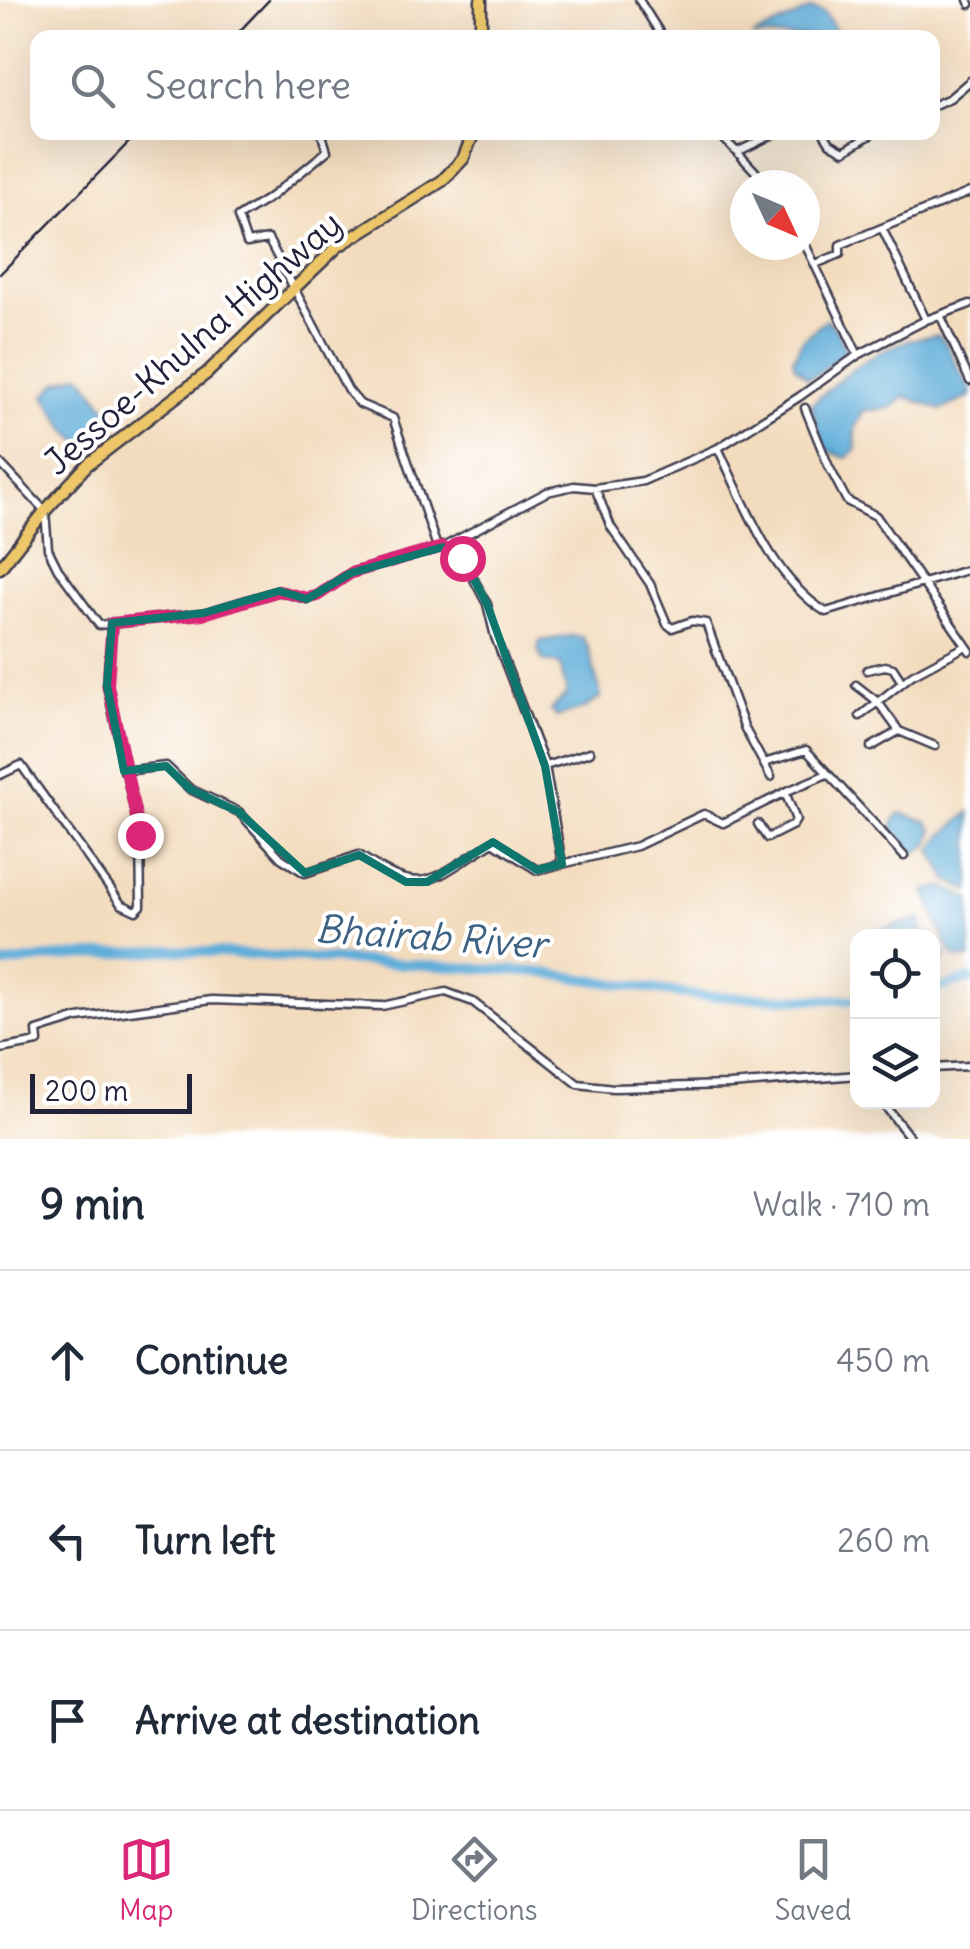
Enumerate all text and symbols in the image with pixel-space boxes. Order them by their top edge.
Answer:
search box [30,30,940,140]
icon: search [65,58,120,113]
text: Search here [145,62,351,109]
north arrow [730,170,820,260]
street label: Jessoe-Khulna Highway [34,201,350,484]
route start [440,536,486,582]
route end [118,813,164,859]
water label: Bhairab River [314,905,552,968]
map controls [850,929,940,1109]
button: locate [850,929,940,1019]
button: layers [850,1019,940,1109]
scale bar [30,1069,192,1114]
text: 200 m [45,1073,128,1109]
text: 9 min [40,1178,145,1230]
text: Walk · 710 m [753,1184,930,1225]
icon: ahead [40,1333,95,1388]
text: Continue [135,1337,288,1384]
text: 450 m [836,1340,930,1381]
icon: left [40,1513,95,1568]
text: Turn left [135,1517,275,1564]
text: 260 m [837,1520,930,1561]
icon: arrive [40,1693,95,1748]
text: Arrive at destination [135,1697,480,1744]
tab: Map [119,1832,174,1928]
tab: Directions [411,1832,537,1928]
tab: Saved [775,1832,851,1928]

